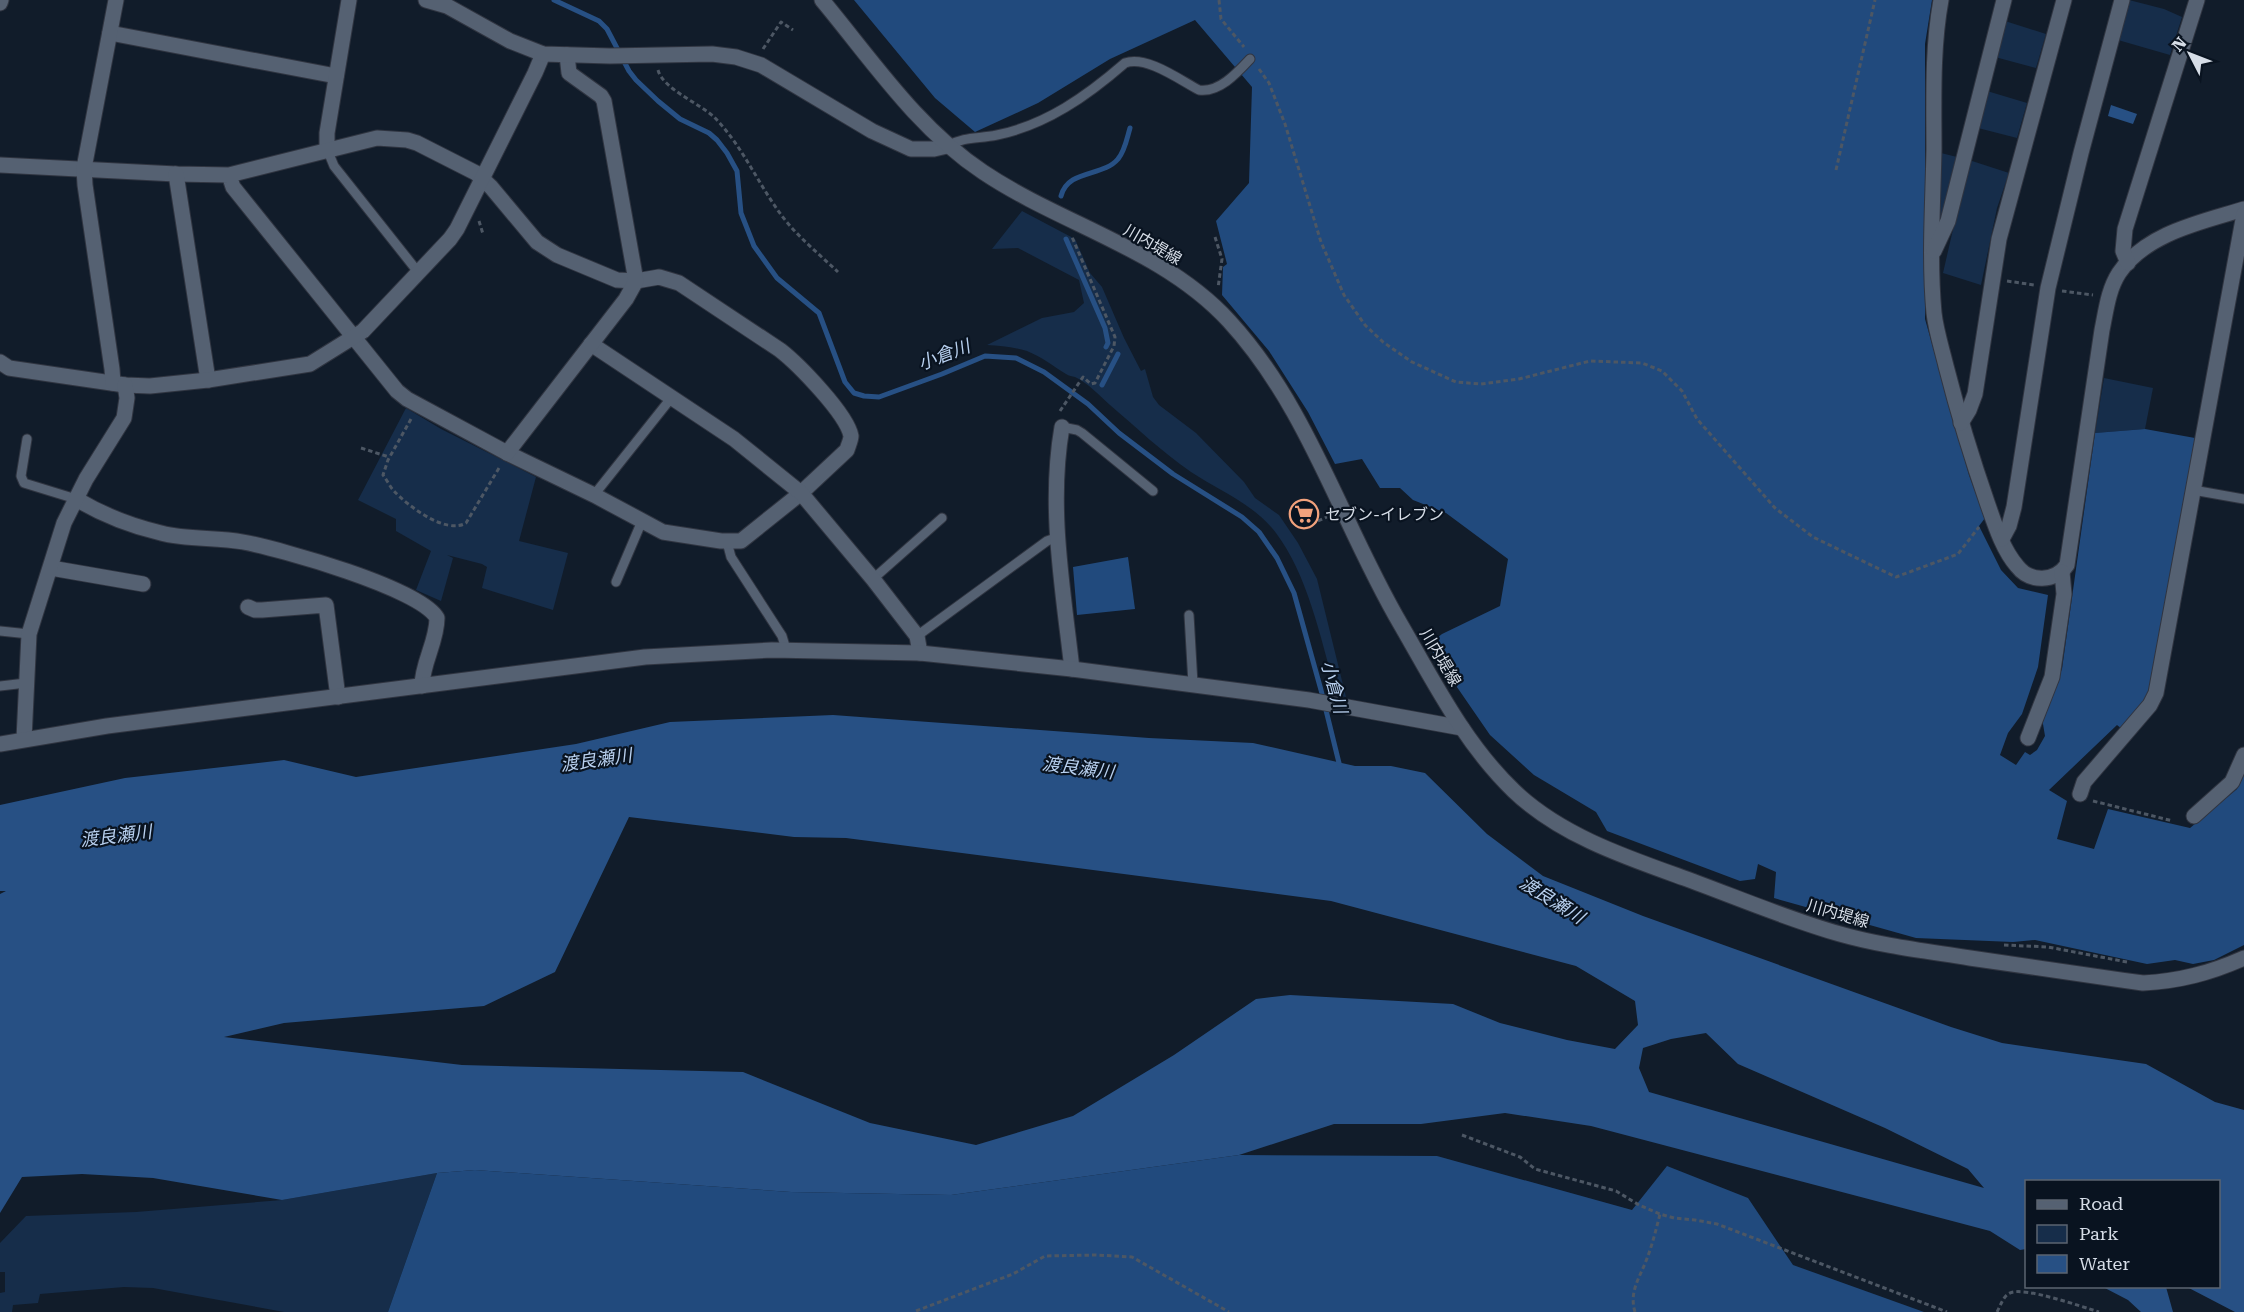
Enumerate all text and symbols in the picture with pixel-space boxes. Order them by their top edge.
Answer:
north arrow [2160,24,2220,84]
text: N [2168,33,2190,55]
street label: 川内堤線 [1120,220,1185,269]
water label: 小倉川 [915,334,975,374]
supermarket icon: セブン-イレブン [1288,498,1320,530]
place label: セブン-イレブン [1325,505,1444,524]
street label: 川内堤線 [1416,625,1465,690]
water label: 小倉川 [1317,658,1352,718]
water label: 渡良瀬川 [559,744,635,775]
water label: 渡良瀬川 [1041,753,1117,783]
water label: 渡良瀬川 [79,820,155,850]
water label: 渡良瀬川 [1516,872,1590,929]
street label: 川内堤線 [1804,896,1871,931]
legend [2025,1180,2220,1288]
text: Road [2079,1193,2124,1214]
text: Park [2079,1223,2119,1244]
text: Water [2079,1253,2130,1274]

